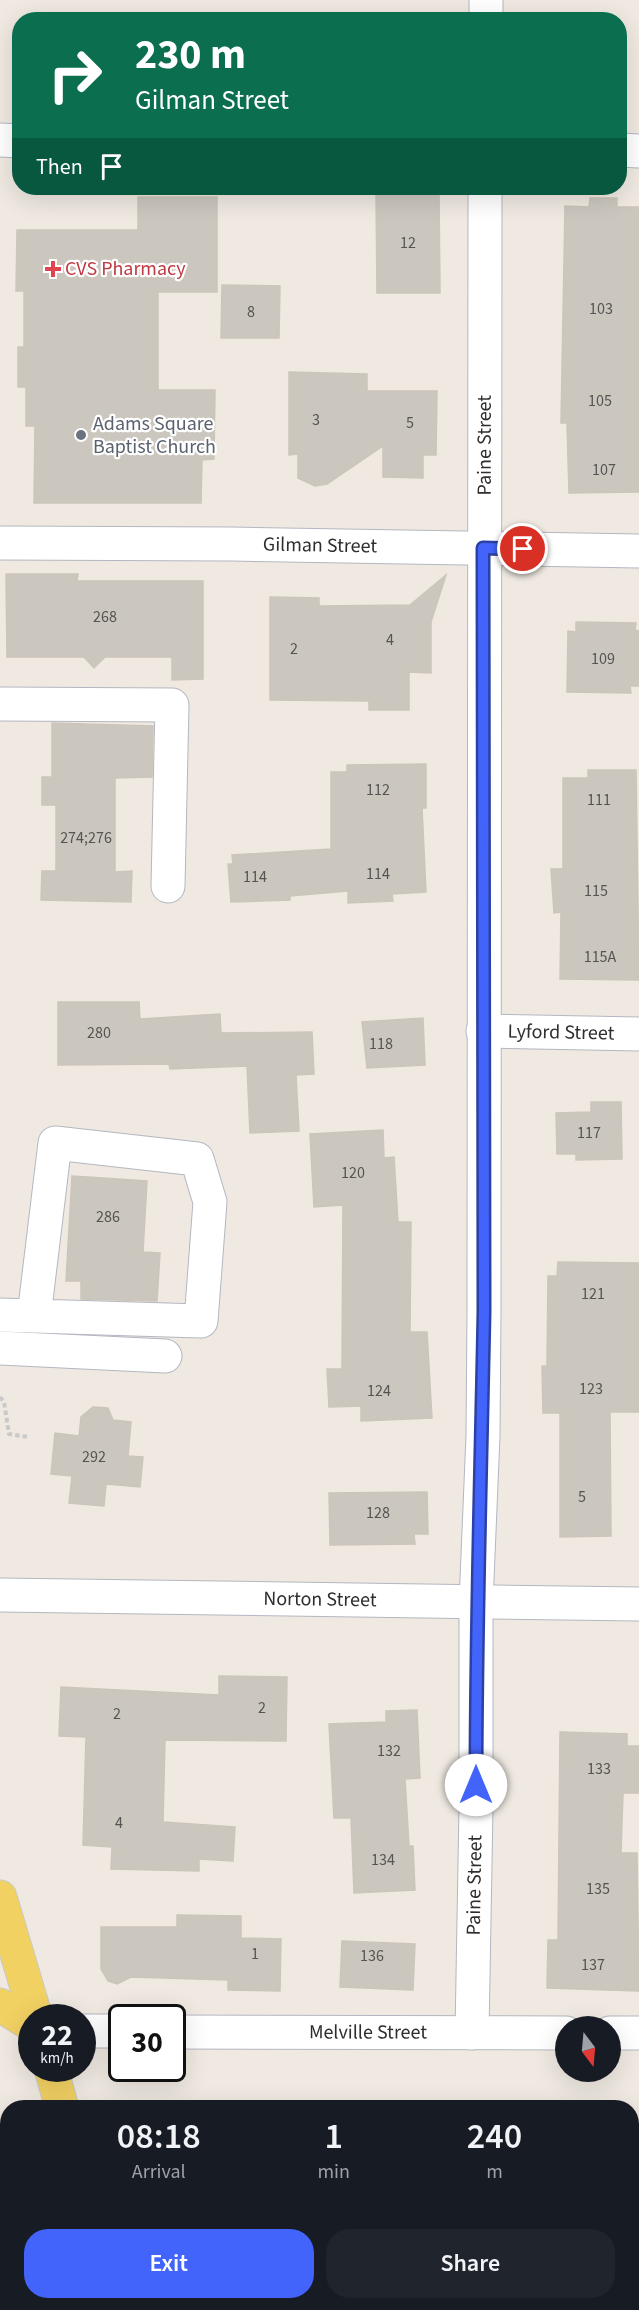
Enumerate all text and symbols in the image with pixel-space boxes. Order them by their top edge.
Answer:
text: 230 m [135,25,246,85]
icon: right [36,36,114,114]
text: Gilman Street [135,81,289,120]
icon: arrive [95,150,128,183]
text: Then [36,151,83,183]
house number: 12 [400,232,416,254]
place label: CVS Pharmacy [65,255,186,283]
marker: CVS Pharmacy [46,262,60,276]
house number: 103 [589,298,613,320]
house number: 8 [247,301,255,323]
house number: 105 [588,390,612,412]
street label: Paine Street [471,395,499,495]
house number: 3 [312,409,320,431]
place label: Adams Square Baptist Church [93,410,216,461]
house number: 5 [406,412,414,434]
marker: Adams Square Baptist Church [74,428,88,442]
house number: 107 [592,459,616,481]
pin [497,523,548,574]
street label: Gilman Street [263,531,378,560]
icon: arrive [506,532,539,565]
house number: 268 [93,606,117,628]
house number: 4 [386,629,394,651]
house number: 2 [290,638,298,660]
house number: 109 [591,648,615,670]
house number: 112 [366,779,390,801]
house number: 111 [587,789,611,811]
house number: 274;276 [60,827,112,849]
house number: 114 [366,863,390,885]
house number: 114 [243,866,267,888]
house number: 115 [584,880,608,902]
house number: 115A [584,946,617,968]
street label: Lyford Street [507,1017,615,1048]
house number: 280 [87,1022,111,1044]
house number: 118 [369,1033,393,1055]
house number: 117 [577,1122,601,1144]
house number: 120 [341,1162,365,1184]
house number: 286 [96,1206,120,1228]
house number: 121 [581,1283,605,1305]
house number: 123 [579,1378,603,1400]
house number: 124 [367,1380,391,1402]
house number: 292 [82,1446,106,1468]
house number: 5 [578,1486,586,1508]
house number: 128 [366,1502,390,1524]
street label: Norton Street [263,1585,377,1614]
house number: 2 [258,1697,266,1719]
house number: 2 [113,1703,121,1725]
house number: 132 [377,1740,401,1762]
position arrow [444,1753,508,1817]
house number: 133 [587,1758,611,1780]
house number: 4 [115,1812,123,1834]
street label: Paine Street [460,1834,490,1936]
house number: 134 [371,1849,395,1871]
house number: 135 [586,1878,610,1900]
house number: 1 [251,1943,259,1965]
house number: 136 [360,1945,384,1967]
house number: 137 [581,1954,605,1976]
speed limit sign: 30 [108,2004,186,2082]
text: 22 [41,2014,73,2057]
north arrow [555,2016,621,2082]
map controls [555,2016,621,2082]
street label: Melville Street [309,2018,427,2047]
text: km/h [40,2048,74,2069]
text: 08:18 [117,2111,201,2162]
text: 1 [324,2111,343,2162]
text: 240 [467,2111,522,2162]
text: Arrival [132,2158,186,2186]
text: min [317,2158,350,2186]
text: m [486,2158,503,2186]
button: Exit [24,2229,314,2298]
button: Share [326,2229,615,2298]

